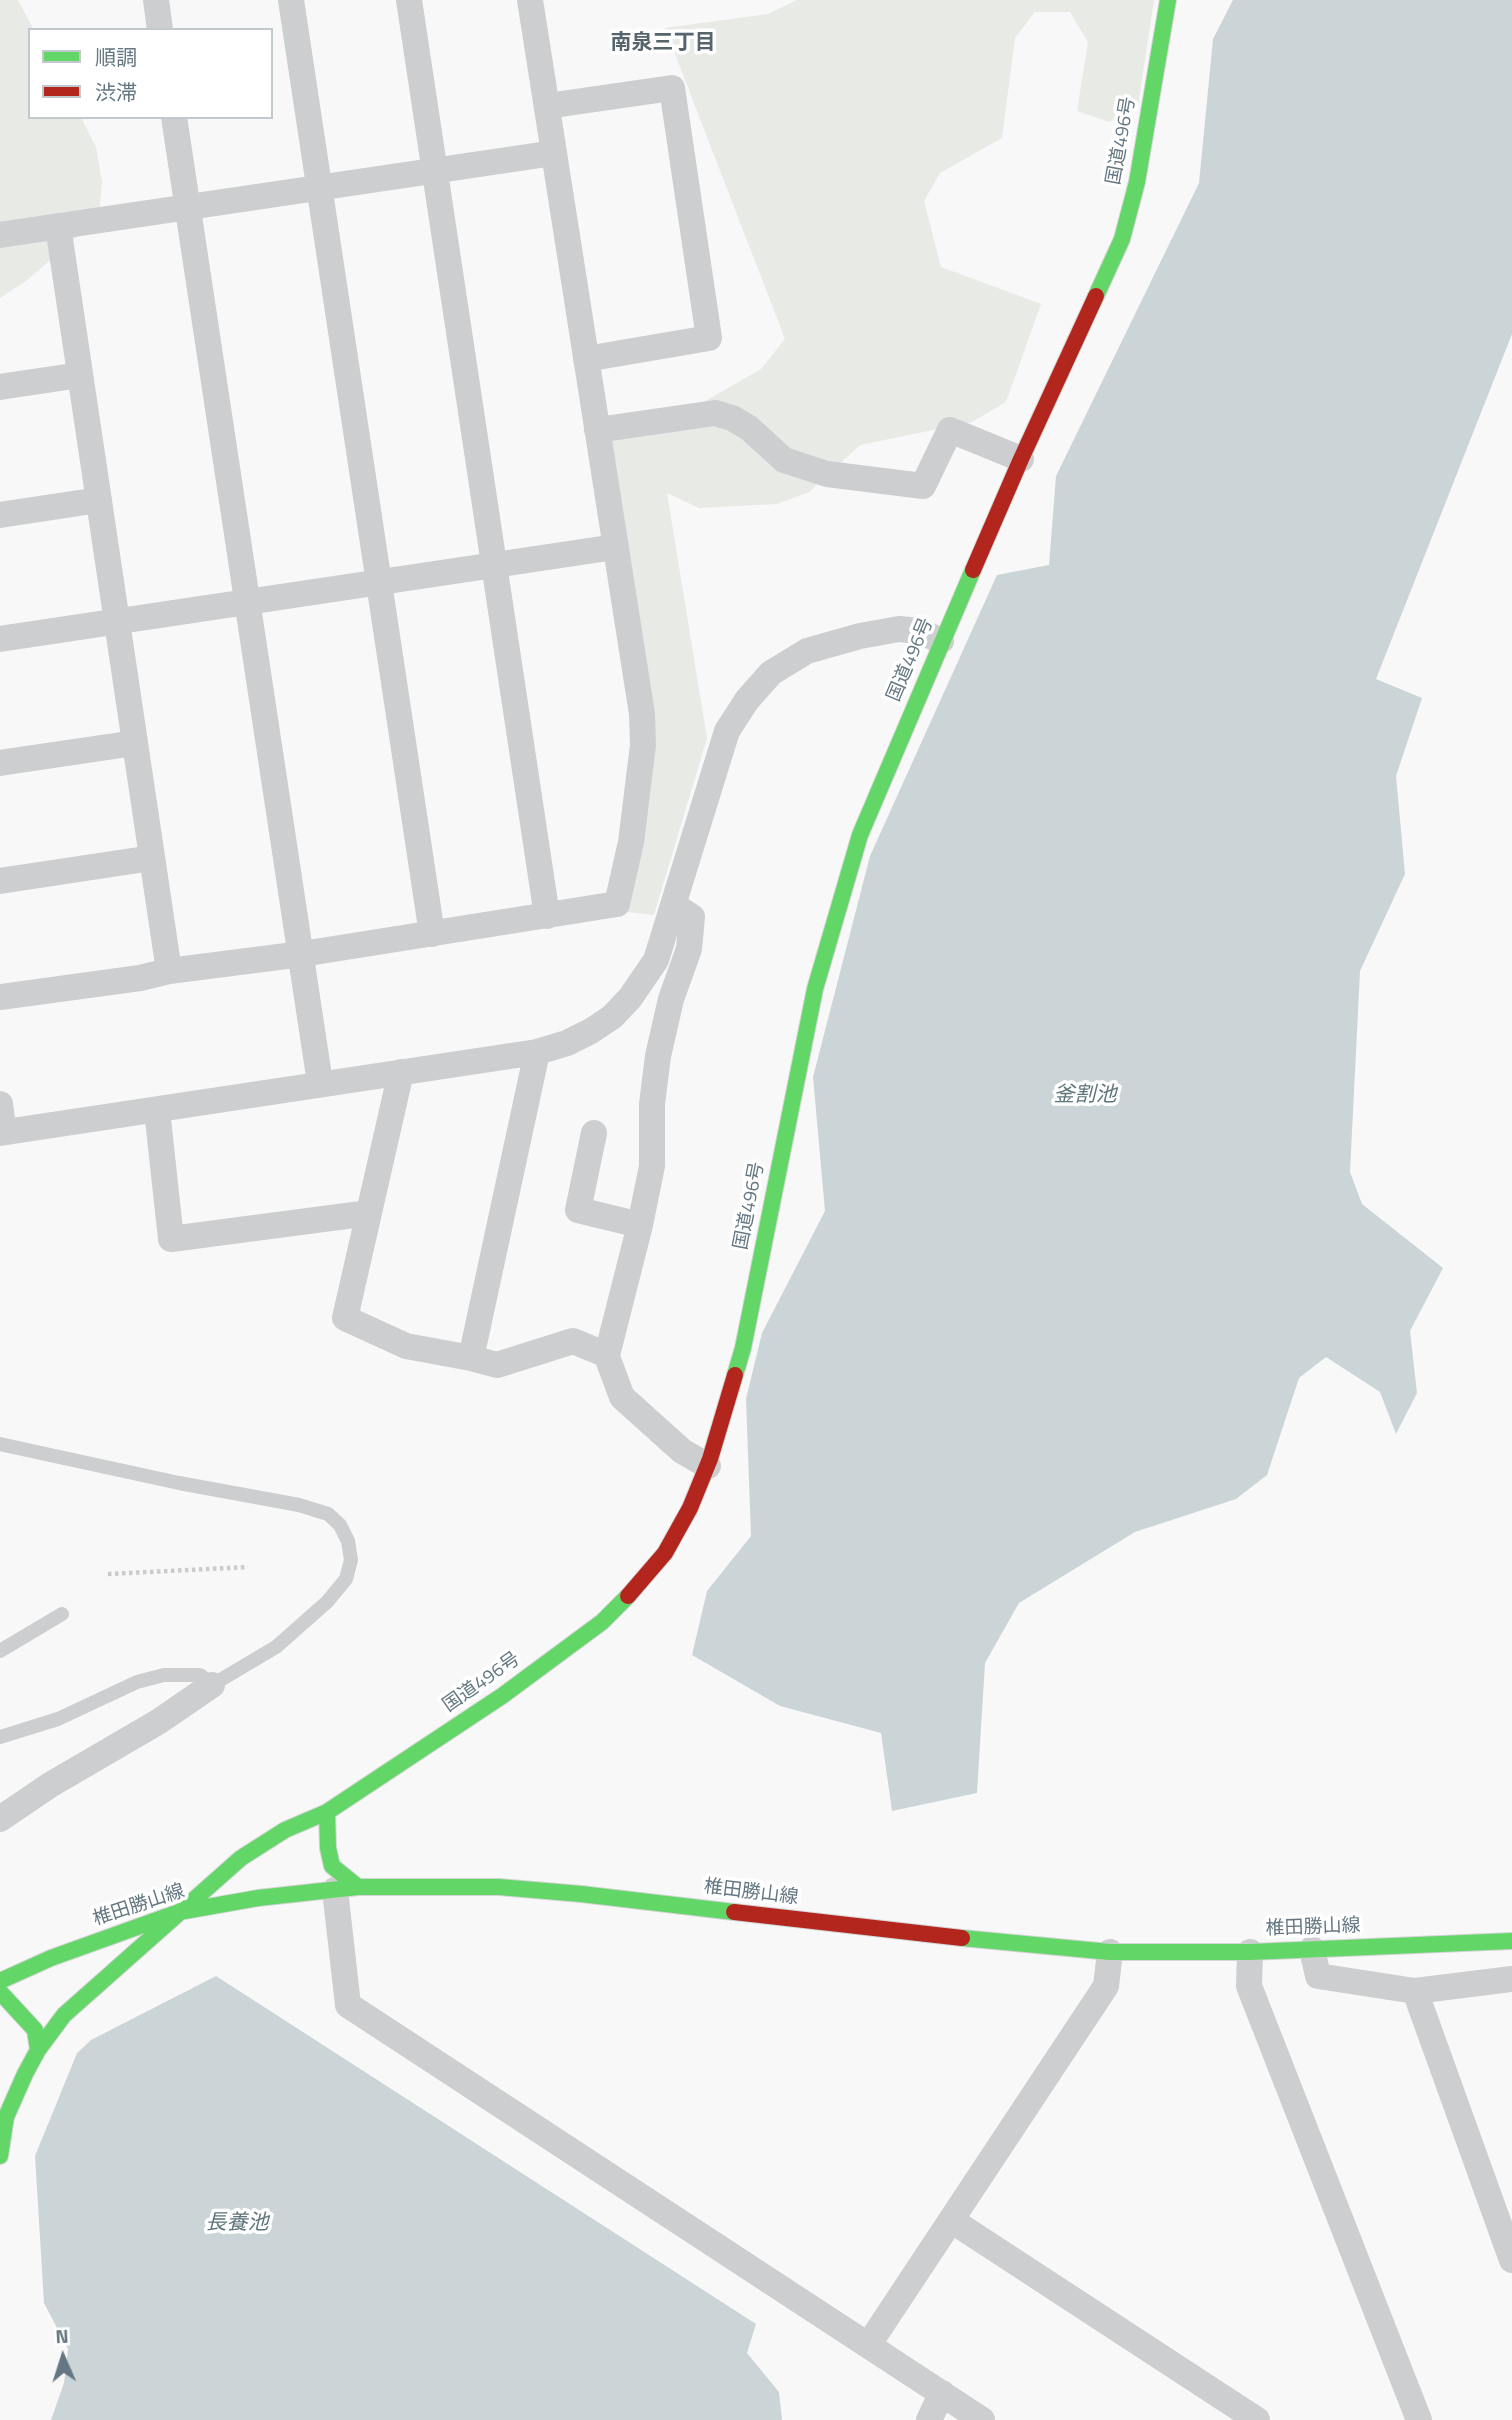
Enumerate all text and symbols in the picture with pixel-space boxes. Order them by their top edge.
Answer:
legend [28,28,273,119]
district label: 南泉三丁目 [611,31,715,57]
text: 順調 [95,41,137,73]
text: 渋滞 [95,76,137,108]
street label: 国道496号 [1103,95,1141,187]
street label: 国道496号 [883,615,939,705]
water label: 釜割池 [1054,1083,1116,1109]
street label: 国道496号 [730,1160,770,1252]
street label: 国道496号 [439,1648,525,1718]
street label: 椎田勝山線 [702,1876,800,1910]
street label: 椎田勝山線 [90,1880,188,1932]
street label: 椎田勝山線 [1265,1915,1361,1941]
water label: 長養池 [206,2211,268,2237]
text: N [55,2321,69,2350]
north arrow [28,2322,98,2392]

